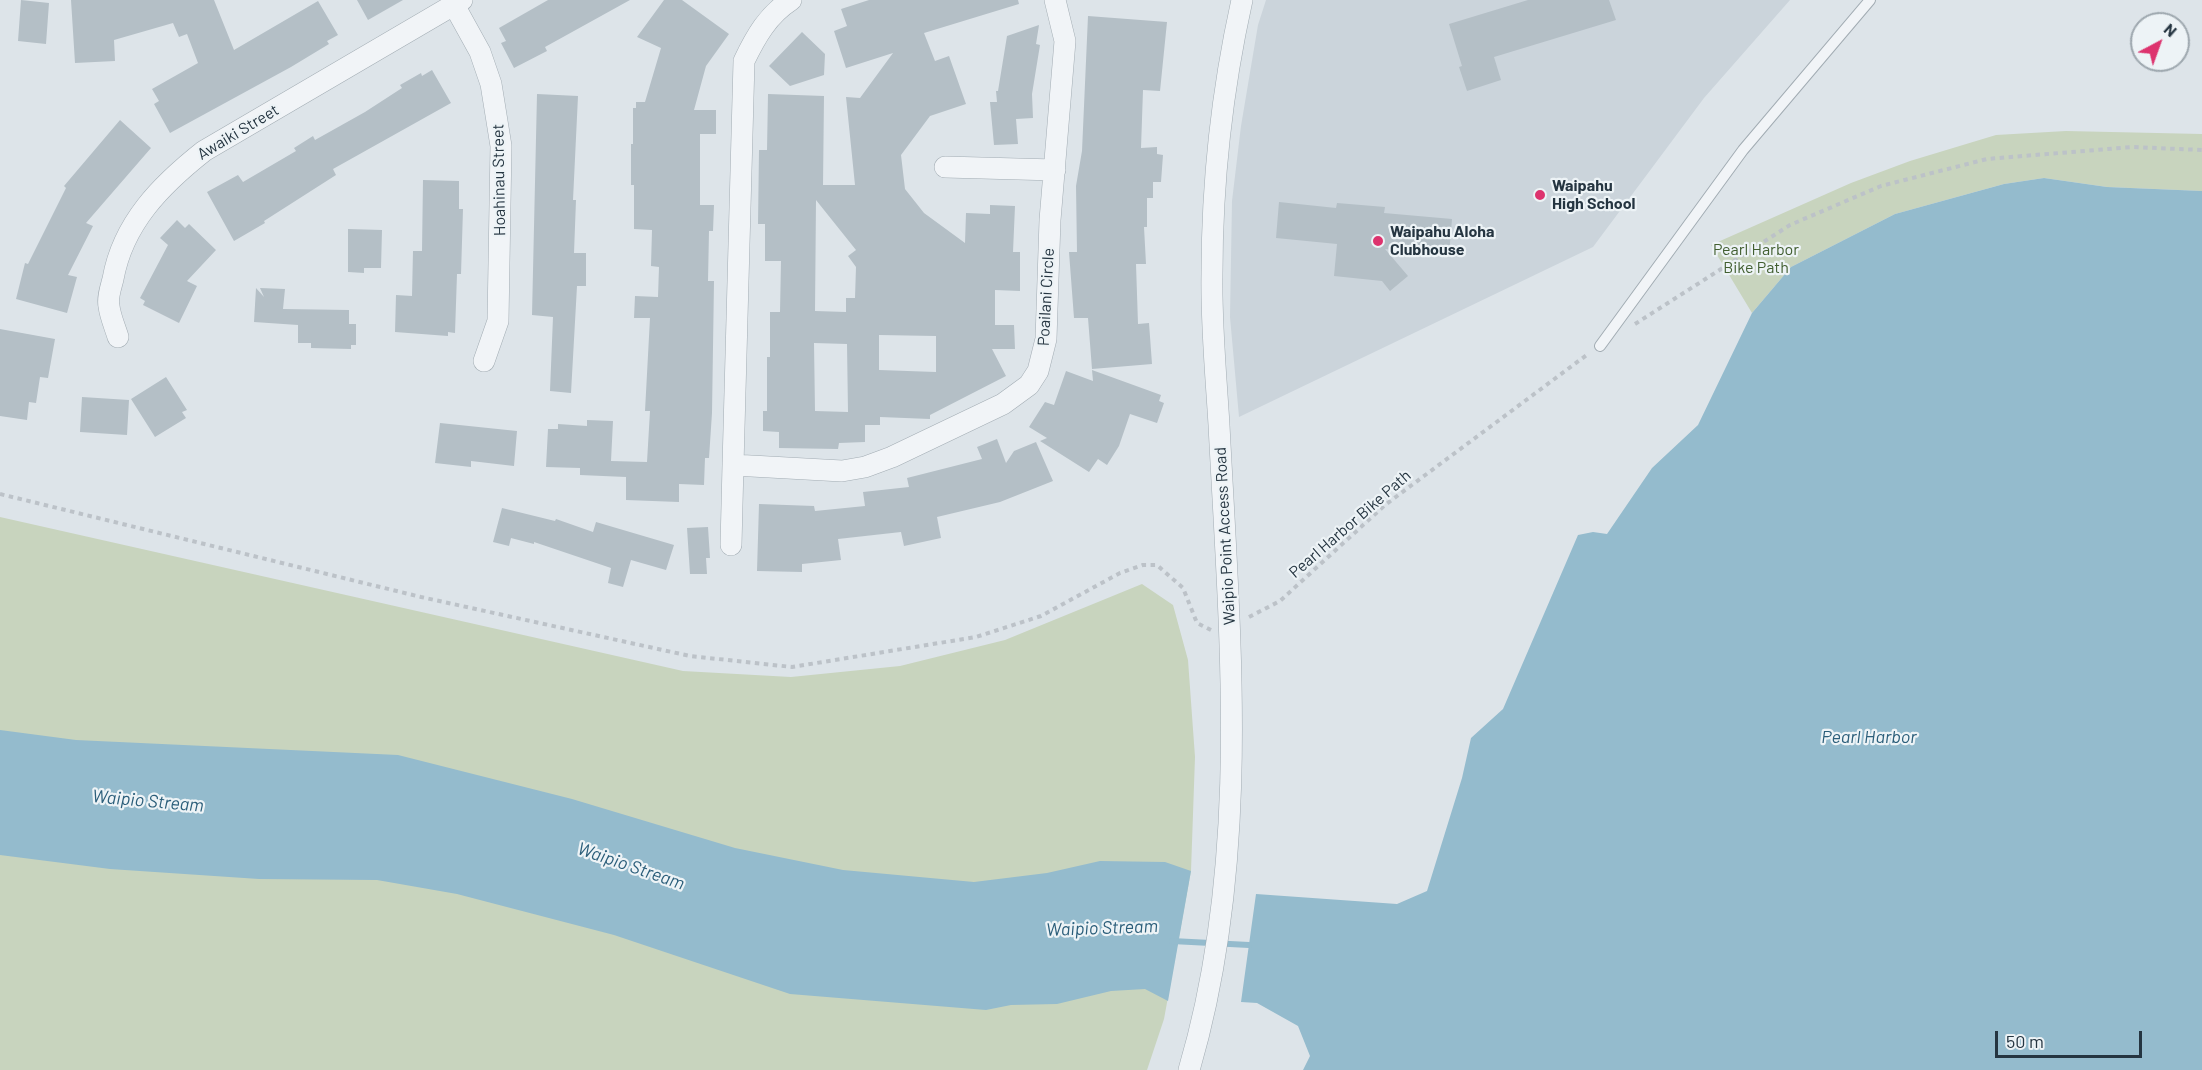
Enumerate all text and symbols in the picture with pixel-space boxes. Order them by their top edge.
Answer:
north arrow [2130,12,2190,72]
text: N [2161,19,2181,40]
street label: Awaiki Street [194,100,282,164]
street label: Hoahinau Street [488,124,510,236]
place label: Waipahu High School [1552,176,1636,214]
marker: Waipahu High School [1533,188,1547,202]
place label: Waipahu Aloha Clubhouse [1390,222,1495,260]
marker: Waipahu Aloha Clubhouse [1371,234,1385,248]
park label: Pearl Harbor Bike Path [1713,240,1799,278]
street label: Poailani Circle [1034,248,1058,346]
street label: Waipio Point Access Road [1211,447,1239,625]
street label: Pearl Harbor Bike Path [1285,466,1415,582]
water label: Pearl Harbor [1821,726,1917,748]
water label: Waipio Stream [91,785,205,817]
water label: Waipio Stream [575,838,687,894]
water label: Waipio Stream [1046,915,1158,941]
scale bar [1998,1019,2145,1057]
text: 50 m [2006,1030,2044,1052]

